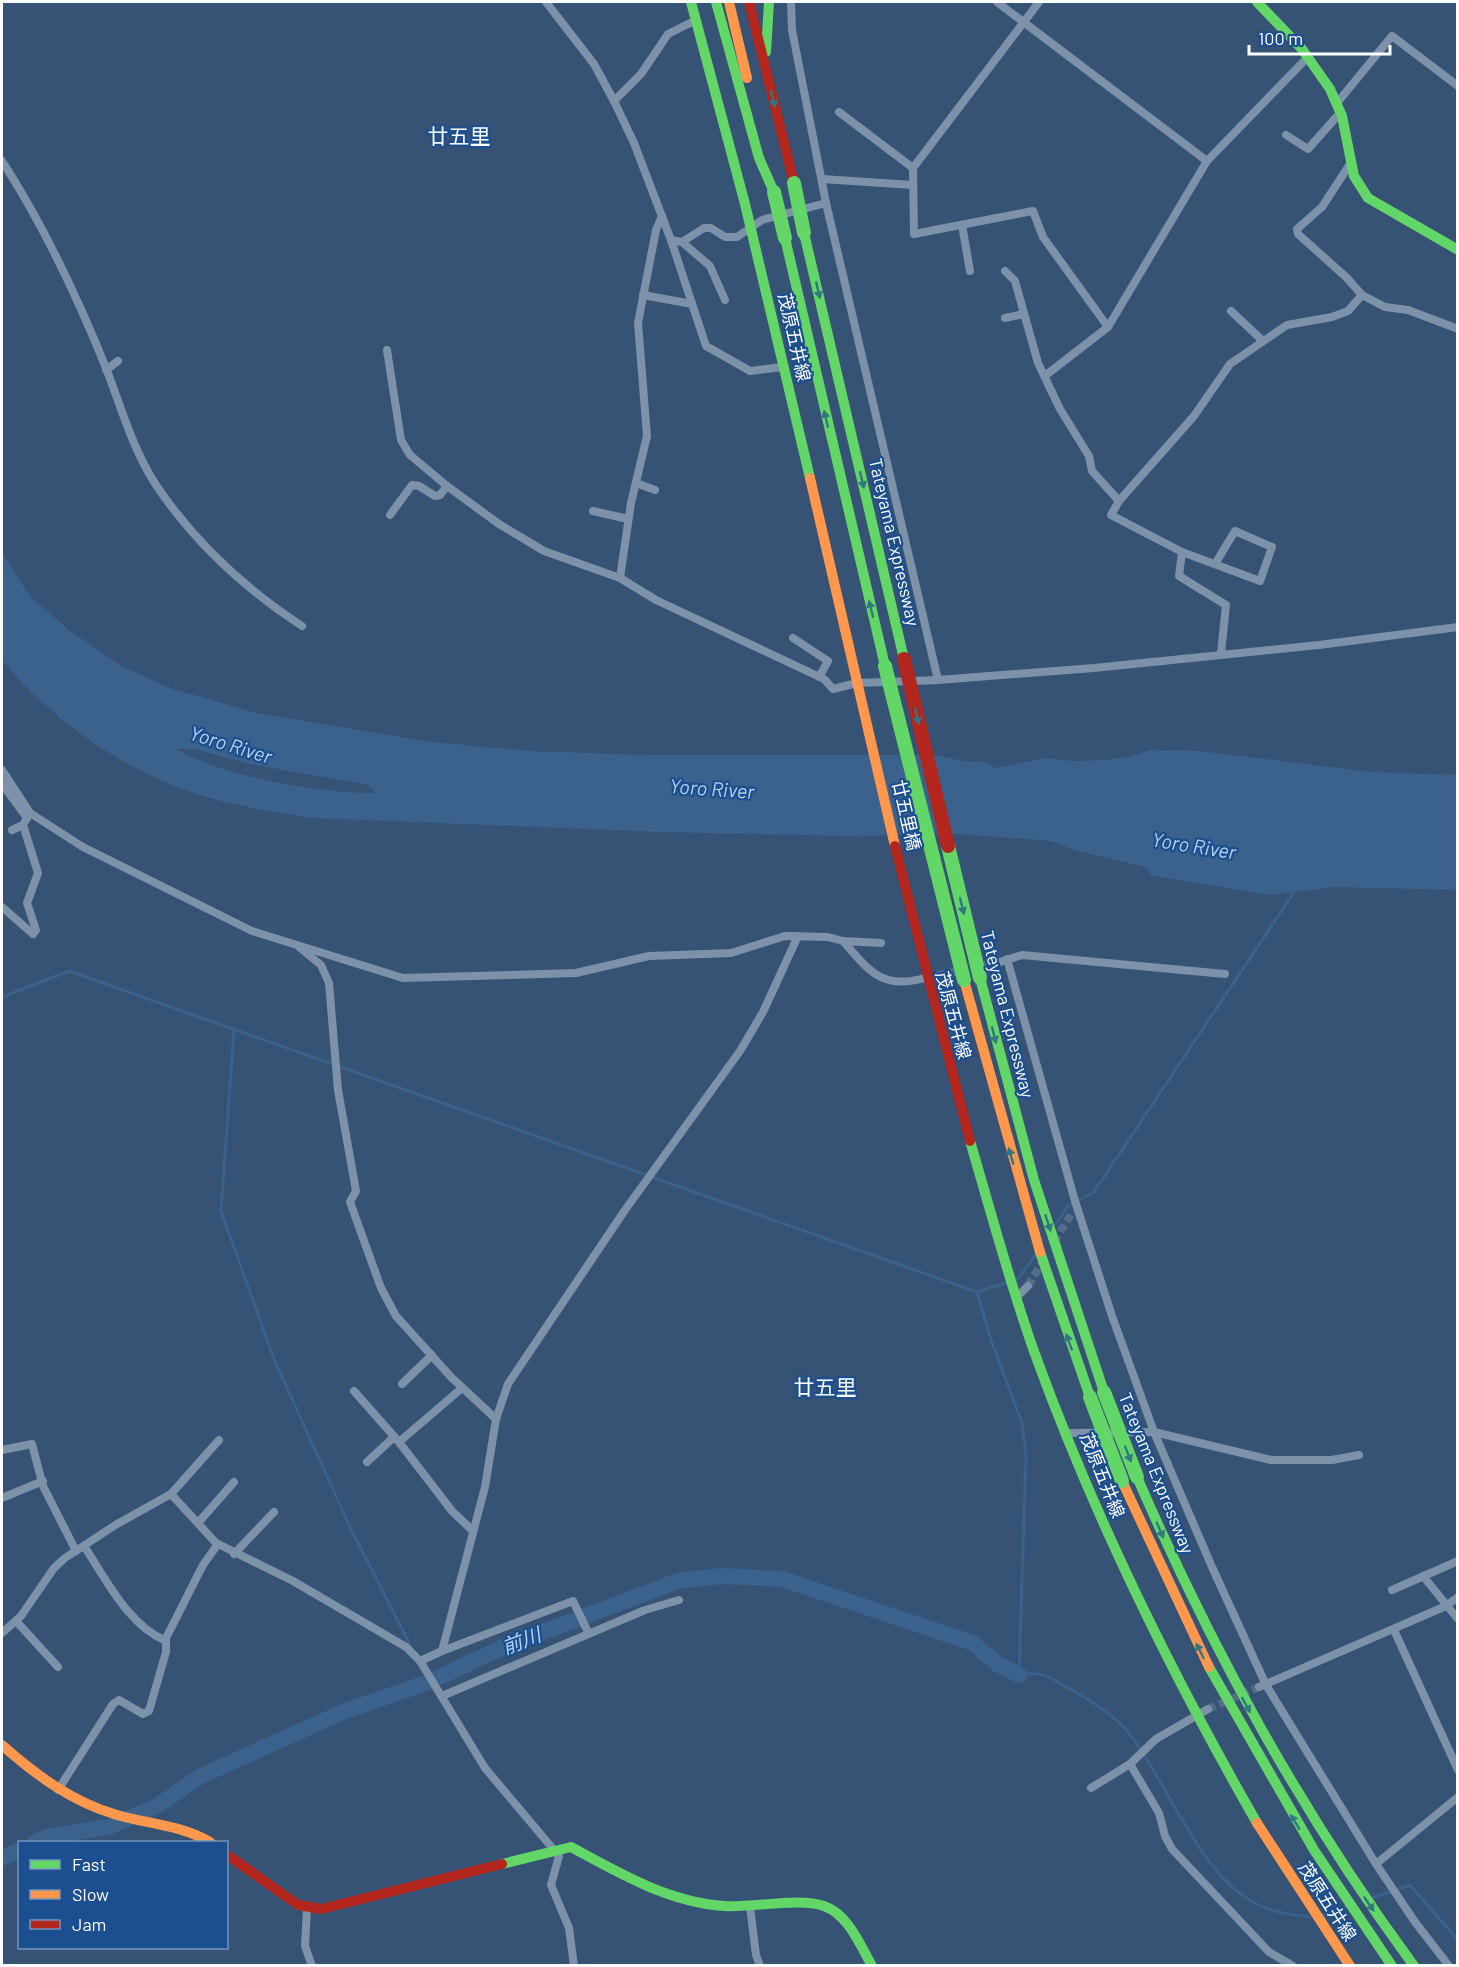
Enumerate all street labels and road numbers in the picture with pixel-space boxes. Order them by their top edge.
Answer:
street label: 茂原五井線 [774,291,816,383]
street label: Tateyama Expressway [865,456,925,628]
street label: 廿五里橋 [888,777,926,853]
street label: Tateyama Expressway [977,928,1039,1100]
street label: 茂原五井線 [932,969,976,1061]
street label: Tateyama Expressway [1115,1389,1199,1557]
street label: 茂原五井線 [1076,1429,1130,1521]
street label: 茂原五井線 [1294,1857,1362,1945]

